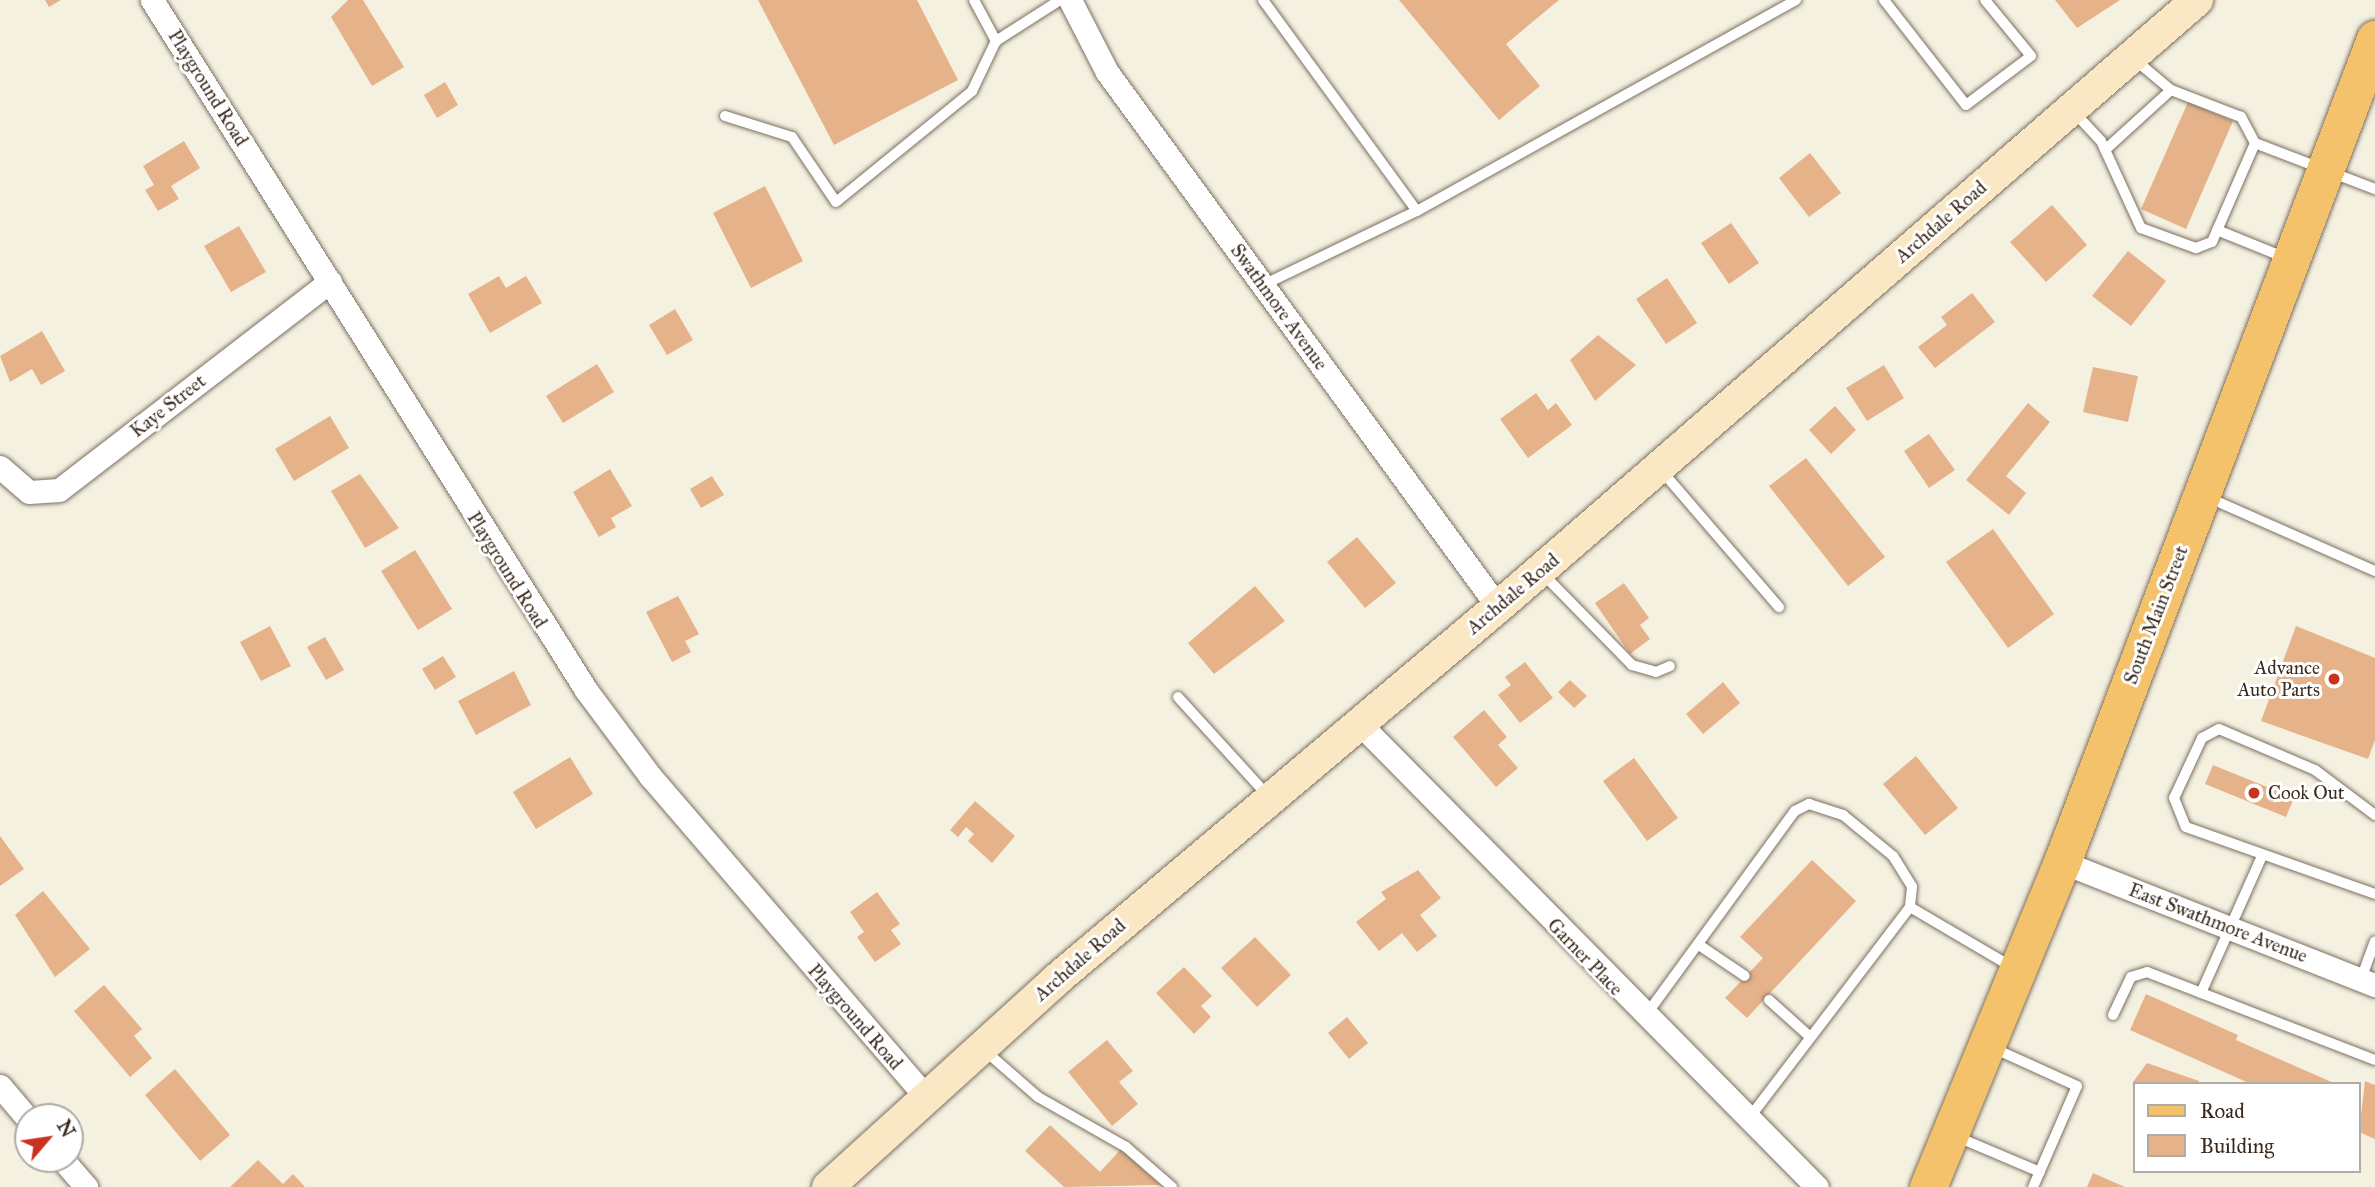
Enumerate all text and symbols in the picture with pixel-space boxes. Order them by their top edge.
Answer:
street label: Playground Road [163,26,253,150]
street label: Archdale Road [1891,176,1991,268]
street label: Swathmore Avenue [1226,240,1332,374]
street label: Kaye Street [126,370,210,442]
street label: Playground Road [462,508,552,632]
street label: South Main Street [2119,543,2193,687]
street label: Archdale Road [1462,549,1564,639]
place label: Advance Auto Parts [2237,657,2320,701]
marker: Advance Auto Parts [2326,671,2342,687]
place label: Cook Out [2268,782,2345,804]
marker: Cook Out [2246,785,2262,801]
street label: East Swathmore Avenue [2125,878,2311,968]
street label: Archdale Road [1030,914,1130,1006]
street label: Garner Place [1543,914,1627,1000]
street label: Playground Road [803,959,907,1075]
legend [2134,1082,2361,1173]
text: Road [2200,1098,2245,1124]
north arrow [14,1103,84,1173]
text: N [52,1116,80,1141]
text: Building [2200,1133,2274,1159]

